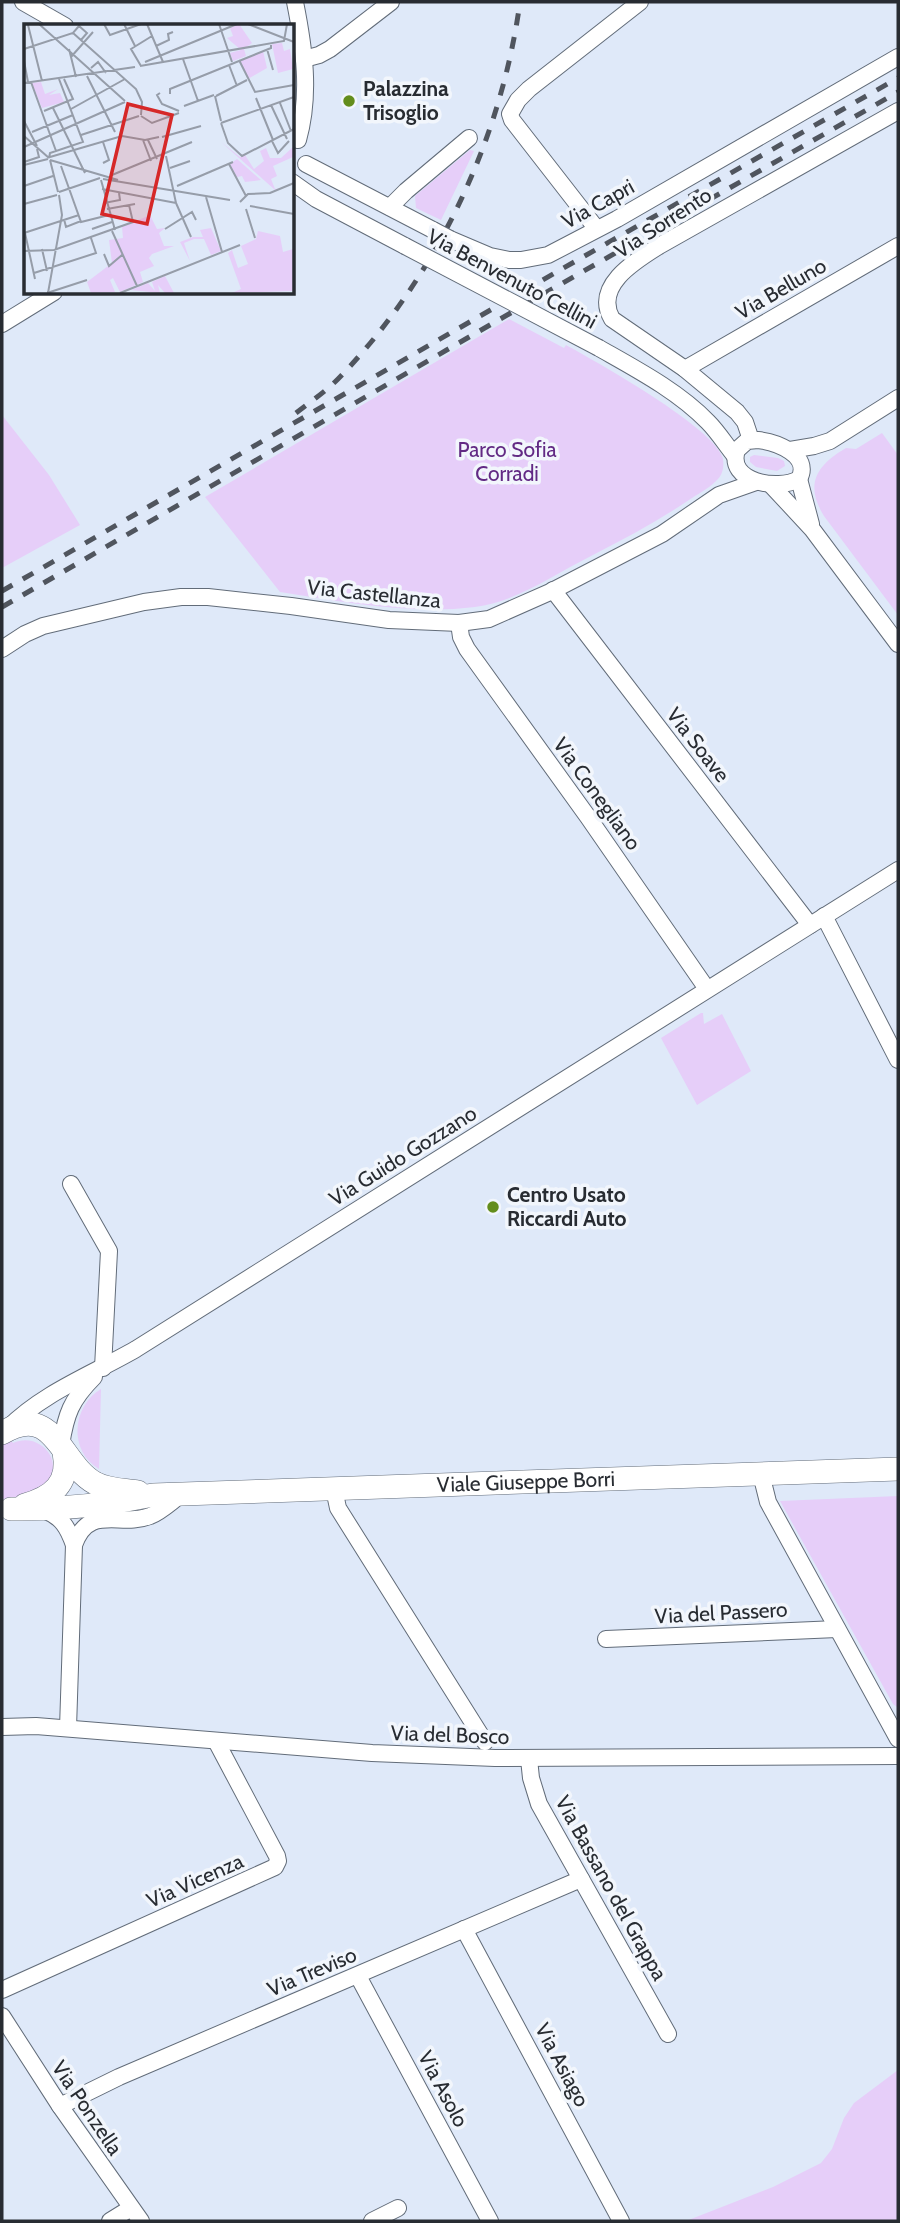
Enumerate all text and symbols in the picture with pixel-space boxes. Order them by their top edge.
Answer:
inset map [24,24,294,294]
place label: Palazzina Trisoglio [363,76,449,125]
marker: Palazzina Trisoglio [341,93,357,109]
street label: Via Capri [557,174,638,234]
street label: Via Sorrento [610,182,716,263]
street label: Via Benvenuto Cellini [423,223,601,334]
street label: Via Belluno [731,253,831,325]
park label: Parco Sofia Corradi [457,437,557,486]
street label: Via Castellanza [306,574,442,613]
street label: Via Soave [662,703,735,787]
street label: Via Conegliano [548,733,647,855]
street label: Via Guido Gozzano [325,1100,481,1211]
place label: Centro Usato Riccardi Auto [507,1182,627,1231]
marker: Centro Usato Riccardi Auto [485,1199,501,1215]
street label: Viale Giuseppe Borri [436,1466,615,1497]
street label: Via del Passero [654,1597,788,1628]
street label: Via del Bosco [390,1720,510,1749]
street label: Via Bassano del Grappa [550,1791,673,1984]
street label: Via Vicenza [143,1848,247,1913]
street label: Via Treviso [263,1942,360,2001]
street label: Via Asiago [530,2019,595,2111]
street label: Via Asolo [413,2046,474,2131]
street label: Via Ponzella [47,2056,128,2160]

